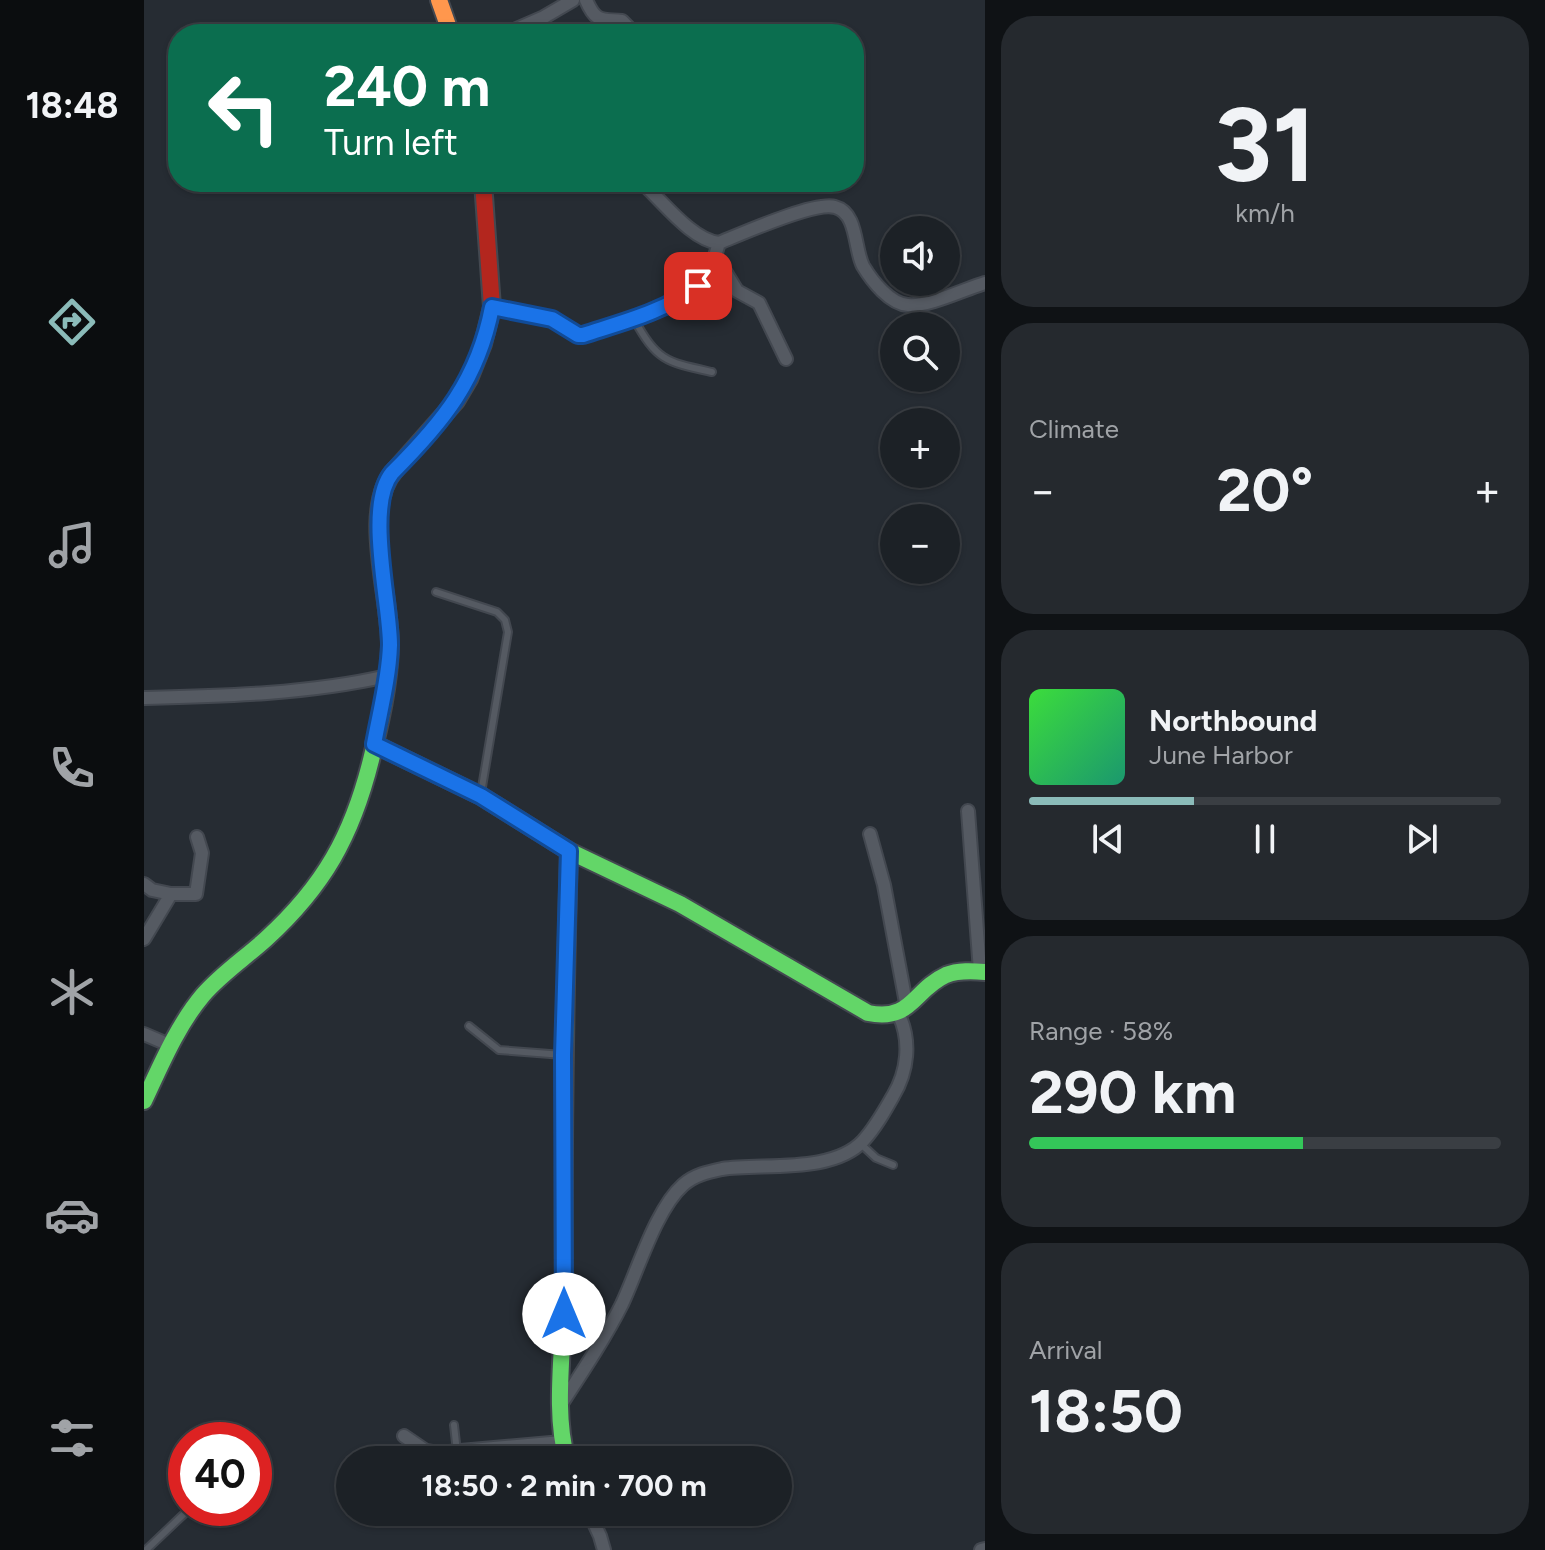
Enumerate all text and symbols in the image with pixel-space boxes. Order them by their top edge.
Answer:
text: 240 m [324,53,490,120]
icon: left [192,56,296,160]
text: 31 [1214,82,1316,207]
text: 18:48 [26,84,118,127]
text: Turn left [324,121,458,164]
text: km/h [1235,197,1295,229]
map controls [880,216,960,584]
button: sound [880,216,960,296]
pin [664,252,732,320]
icon: arrive [676,264,720,308]
icon: directions [44,294,100,350]
button: search [880,312,960,392]
button: + [880,408,960,488]
text: Climate [1029,413,1119,445]
text: 20° [1217,454,1313,526]
text: − [1029,464,1056,517]
text: + [1474,464,1501,517]
button: − [880,504,960,584]
icon: music [44,517,100,573]
text: Northbound [1149,702,1317,739]
text: June Harbor [1149,739,1293,771]
icon: phone [44,740,100,796]
icon: previous [1086,817,1130,861]
icon: pause [1243,817,1287,861]
icon: next [1400,817,1444,861]
icon: climate [44,964,100,1020]
text: Range · 58% [1029,1015,1173,1047]
text: 290 km [1029,1056,1236,1128]
icon: car [44,1187,100,1243]
position arrow [522,1272,606,1356]
text: Arrival [1029,1334,1102,1366]
text: 18:50 [1029,1375,1183,1447]
icon: filters [44,1410,100,1466]
speed limit sign: 40 [168,1422,272,1526]
text: 18:50 · 2 min · 700 m [421,1467,707,1504]

